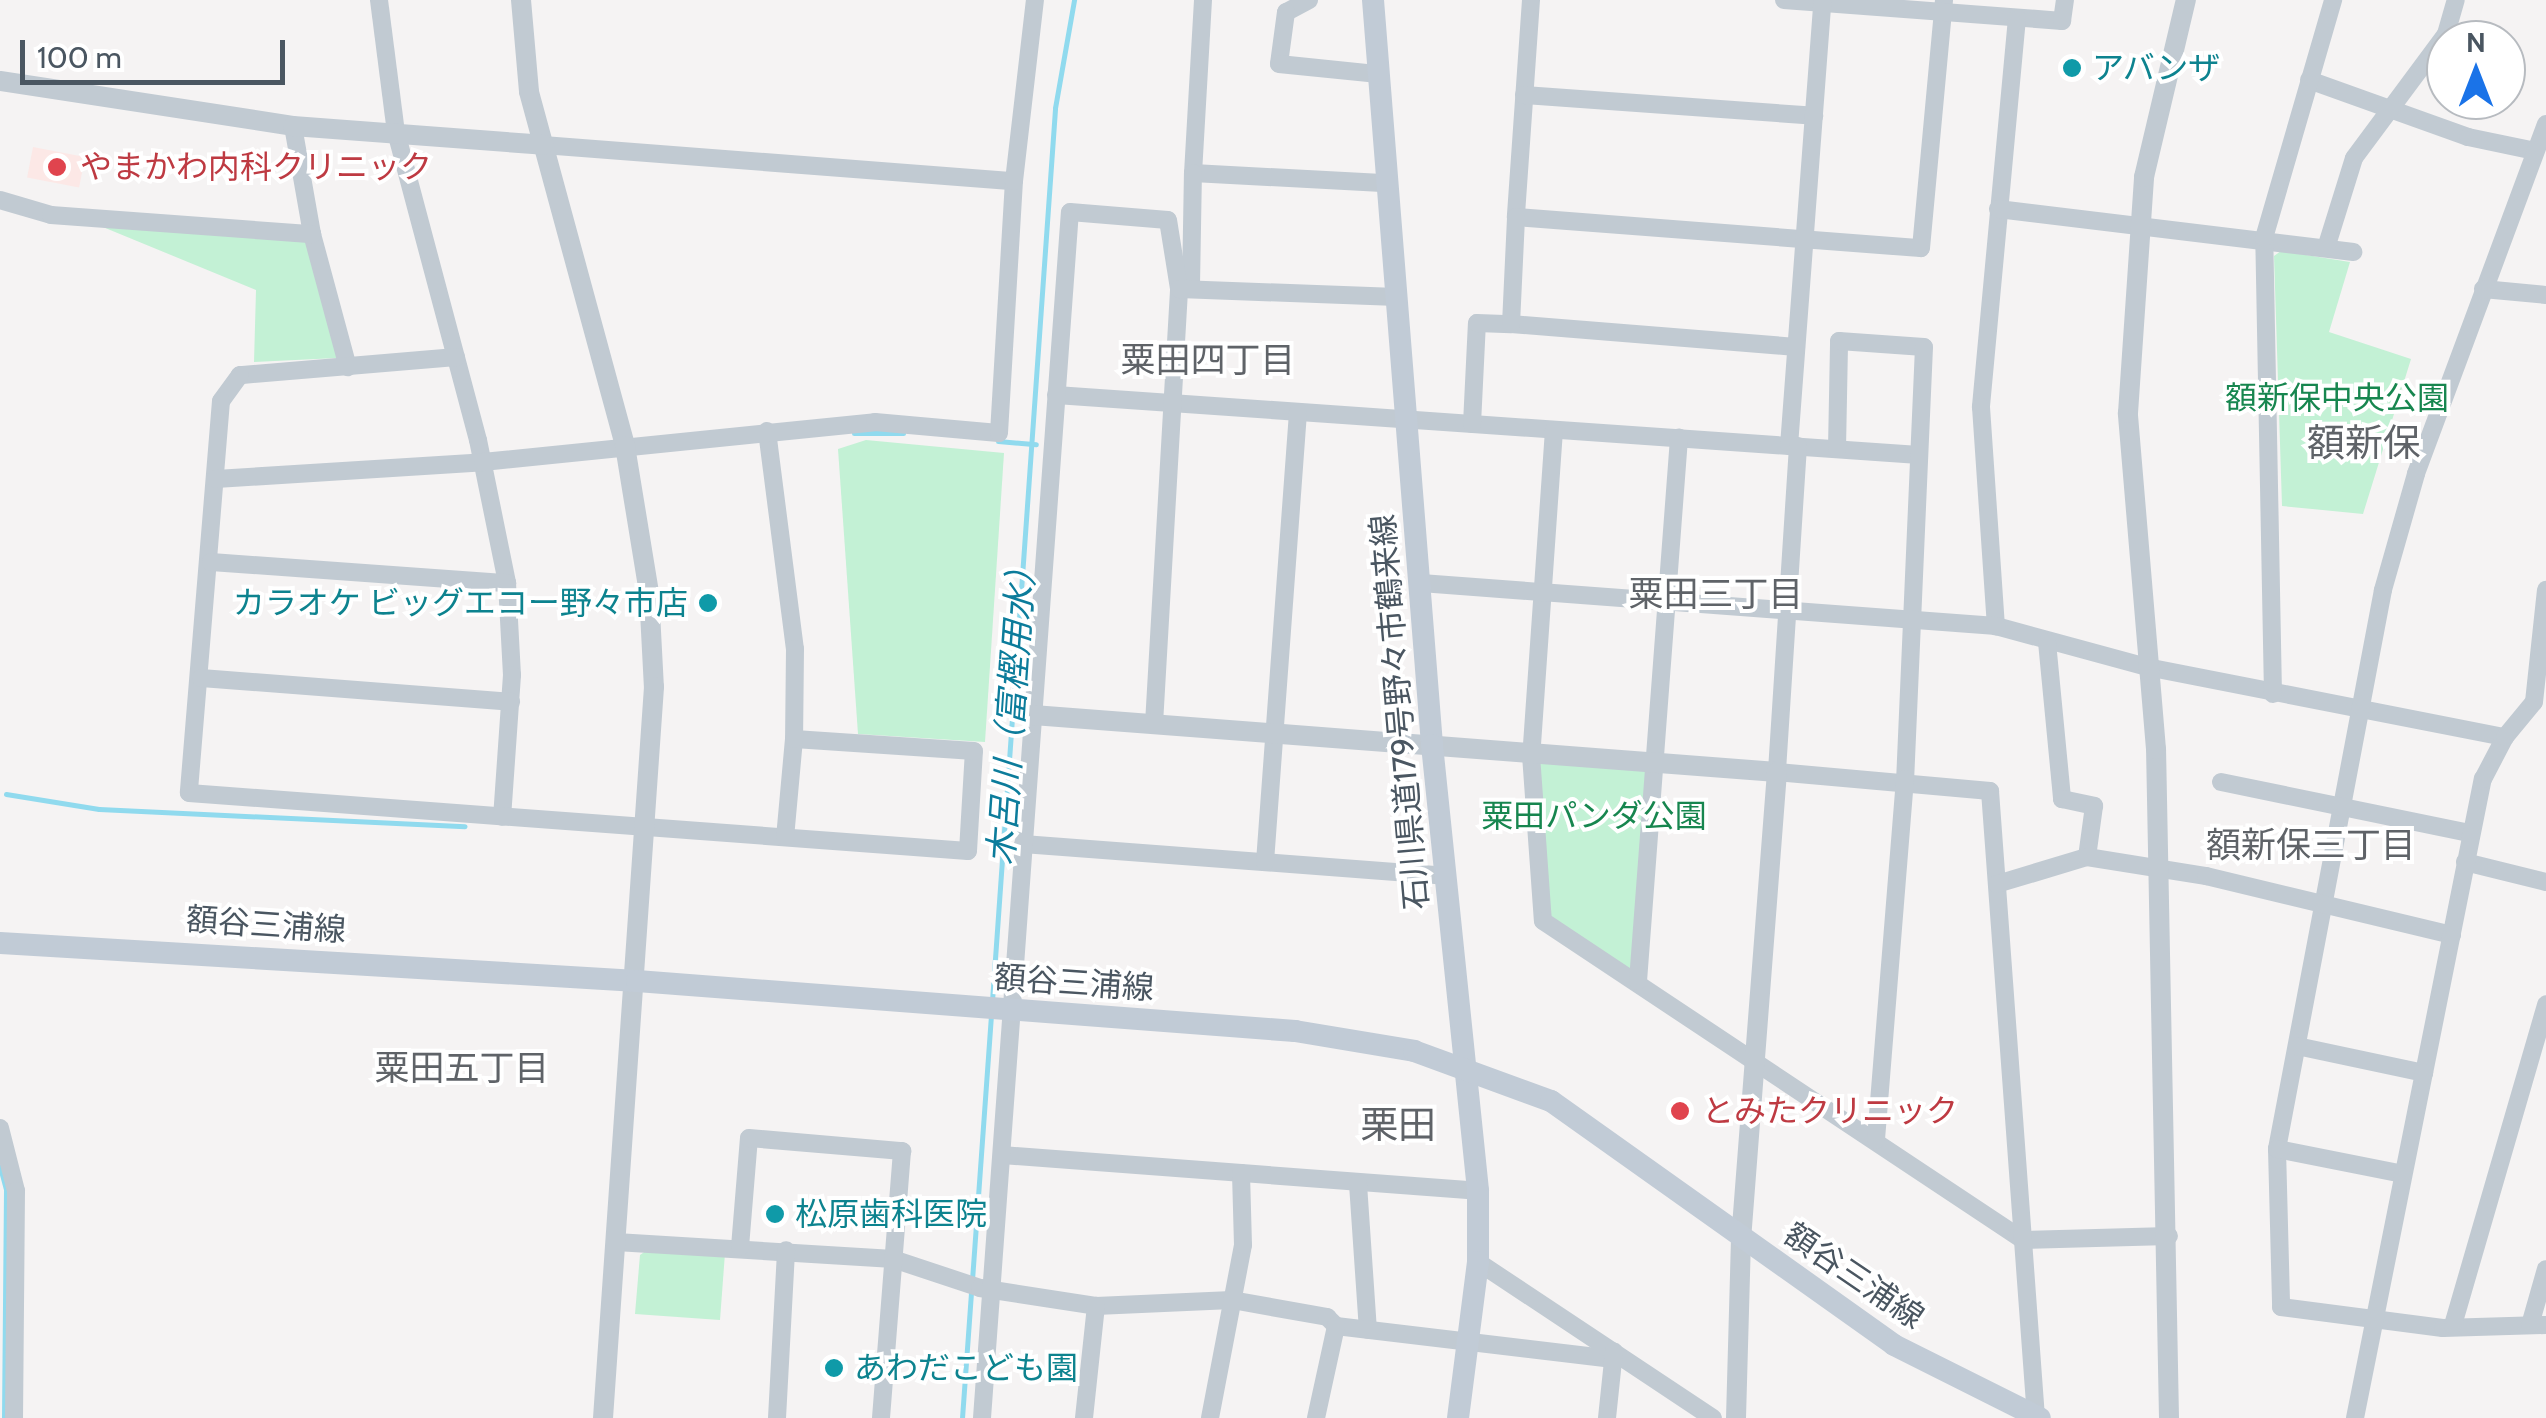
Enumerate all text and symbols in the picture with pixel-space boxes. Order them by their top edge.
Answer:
scale bar [25,20,290,82]
north arrow [2426,20,2526,120]
text: N [2466,25,2486,59]
text: 100 m [37,39,122,76]
place label: アバンザ [2092,49,2220,87]
marker: アバンザ [2061,57,2083,79]
place label: やまかわ内科クリニック [80,148,432,186]
marker: やまかわ内科クリニック [44,154,70,180]
district label: 粟田四丁目 [1121,339,1295,381]
park label: 額新保中央公園 [2225,379,2449,417]
district label: 額新保 [2307,420,2421,466]
street label: 石川県道179号野々市鶴来線 [1364,513,1436,911]
water label: 木呂川（富樫用水） [980,549,1044,867]
district label: 粟田三丁目 [1629,573,1803,615]
place label: カラオケ ビッグエコー野々市店 [233,584,688,622]
marker: カラオケ ビッグエコー野々市店 [697,592,719,614]
park label: 粟田パンダ公園 [1482,797,1706,835]
district label: 額新保三丁目 [2206,824,2416,866]
street label: 額谷三浦線 [185,900,347,950]
street label: 額谷三浦線 [993,958,1155,1008]
district label: 粟田五丁目 [375,1047,549,1089]
place label: とみたクリニック [1702,1092,1958,1130]
marker: とみたクリニック [1667,1098,1693,1124]
district label: 栗田 [1360,1102,1436,1148]
place label: 松原歯科医院 [795,1195,987,1233]
marker: 松原歯科医院 [764,1203,786,1225]
street label: 額谷三浦線 [1777,1215,1931,1337]
place label: あわだこども園 [854,1349,1078,1387]
marker: あわだこども園 [823,1357,845,1379]

